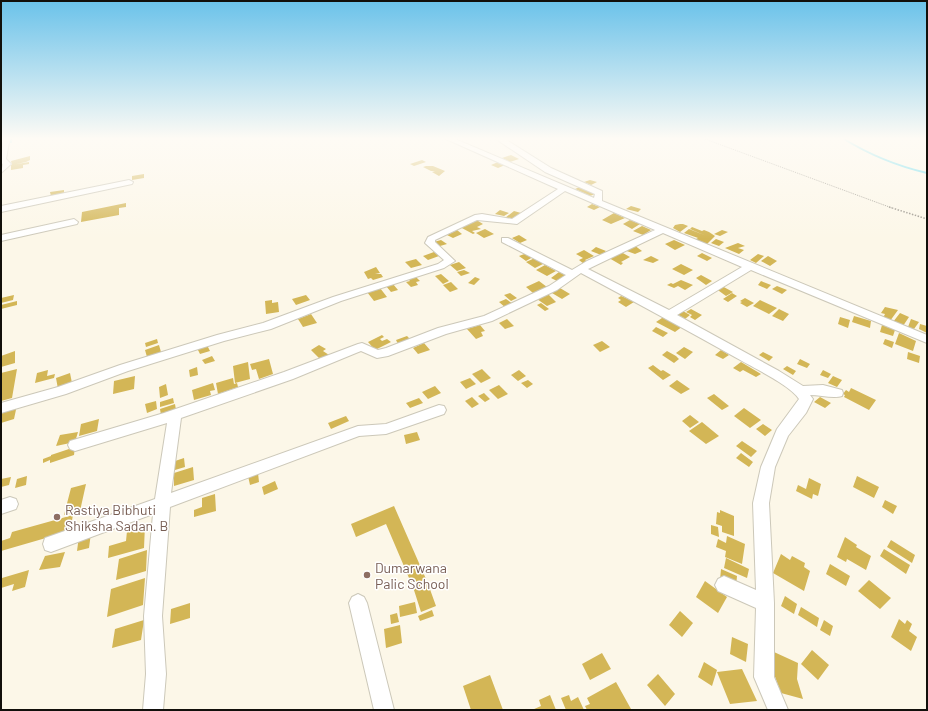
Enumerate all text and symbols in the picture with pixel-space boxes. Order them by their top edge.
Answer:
place label: Rastiya Bibhuti Shiksha Sadan. B [65,501,168,534]
marker: Rastiya Bibhuti Shiksha Sadan. B [52,512,62,522]
place label: Dumarwana Palic School [375,559,449,592]
marker: Dumarwana Palic School [362,570,372,580]

